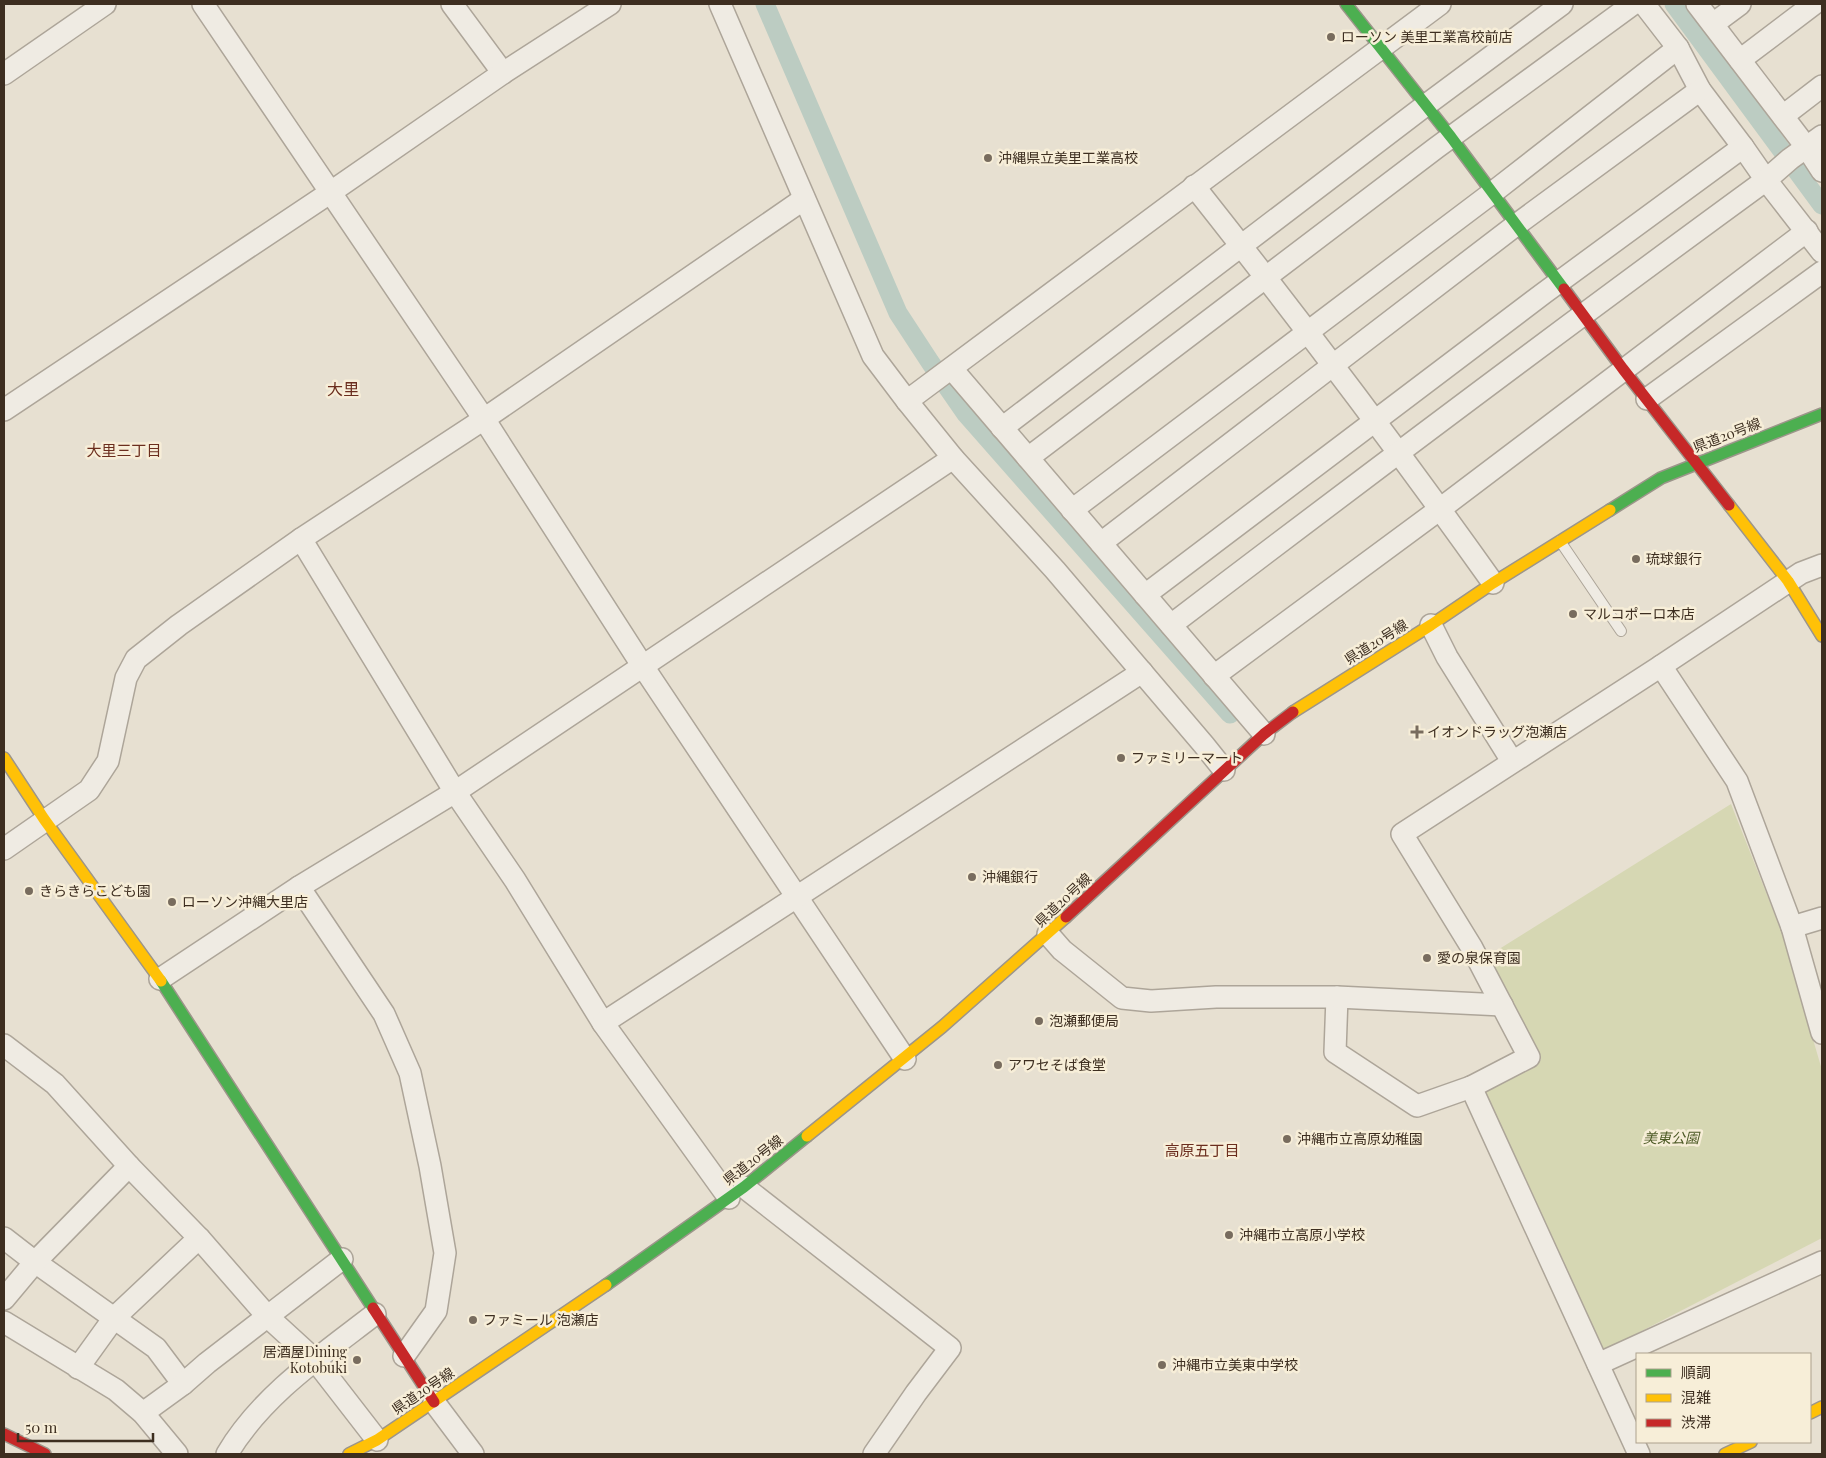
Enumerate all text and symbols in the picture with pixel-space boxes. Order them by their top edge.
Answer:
place label: ローソン 美里工業高校前店 [1341,27,1513,46]
marker: ローソン 美里工業高校前店 [1325,31,1337,43]
place label: 沖縄県立美里工業高校 [998,148,1138,167]
marker: 沖縄県立美里工業高校 [982,152,994,164]
district label: 大里 [327,378,359,399]
street label: 県道20号線 [1690,413,1763,456]
district label: 大里三丁目 [86,440,162,460]
place label: 琉球銀行 [1646,549,1702,568]
marker: 琉球銀行 [1630,553,1642,565]
place label: マルコポーロ本店 [1583,604,1695,623]
marker: マルコポーロ本店 [1567,608,1579,620]
street label: 県道20号線 [1341,615,1411,668]
place label: イオンドラッグ泡瀬店 [1427,722,1567,741]
marker: イオンドラッグ泡瀬店 [1411,726,1423,738]
place label: ファミリーマート [1131,748,1243,767]
marker: ファミリーマート [1115,752,1127,764]
place label: 沖縄銀行 [982,867,1038,886]
street label: 県道20号線 [1030,868,1095,931]
marker: 沖縄銀行 [966,871,978,883]
place label: きらきらこども園 [39,881,151,900]
marker: きらきらこども園 [23,885,35,897]
place label: ローソン沖縄大里店 [182,892,308,911]
marker: ローソン沖縄大里店 [166,896,178,908]
place label: 愛の泉保育園 [1437,948,1521,967]
marker: 愛の泉保育園 [1421,952,1433,964]
place label: 泡瀬郵便局 [1049,1011,1119,1030]
marker: 泡瀬郵便局 [1033,1015,1045,1027]
place label: アワセそば食堂 [1008,1055,1106,1074]
marker: アワセそば食堂 [992,1059,1004,1071]
park label: 美東公園 [1643,1128,1701,1147]
place label: 沖縄市立高原幼稚園 [1297,1129,1423,1148]
street label: 県道20号線 [719,1130,787,1189]
marker: 沖縄市立高原幼稚園 [1281,1133,1293,1145]
district label: 高原五丁目 [1164,1140,1240,1160]
place label: 沖縄市立高原小学校 [1239,1225,1365,1244]
marker: 沖縄市立高原小学校 [1223,1229,1235,1241]
place label: ファミール 泡瀬店 [483,1310,599,1329]
marker: ファミール 泡瀬店 [467,1314,479,1326]
place label: 居酒屋Dining Kotobuki [263,1342,348,1377]
legend [1636,1353,1811,1443]
marker: 居酒屋Dining Kotobuki [351,1354,363,1366]
place label: 沖縄市立美東中学校 [1172,1355,1298,1374]
marker: 沖縄市立美東中学校 [1156,1359,1168,1371]
text: 順調 [1681,1362,1711,1382]
street label: 県道20号線 [388,1363,458,1418]
text: 混雑 [1681,1387,1711,1407]
scale bar [18,1410,152,1442]
text: 渋滞 [1681,1412,1711,1432]
text: 50 m [25,1417,58,1437]

